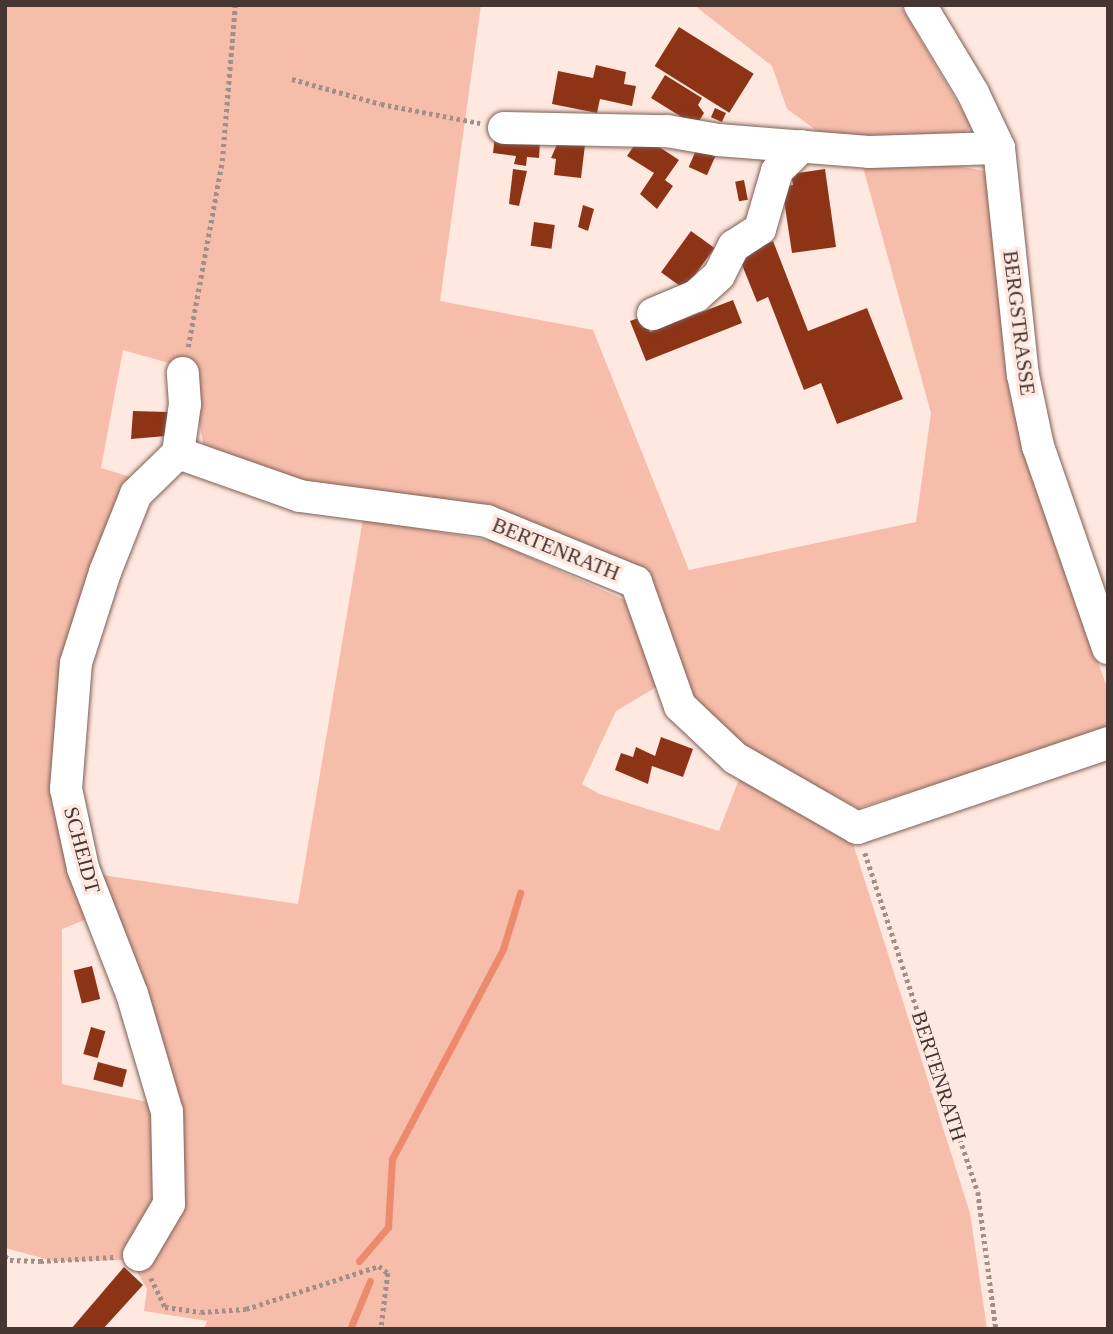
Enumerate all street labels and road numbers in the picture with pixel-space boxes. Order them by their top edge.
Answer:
street label: BERGSTRASSE [998,249,1040,397]
street label: BERTENRATH [489,512,623,586]
street label: SCHEIDT [58,804,106,896]
street label: BERTENRATH [906,1008,972,1144]

